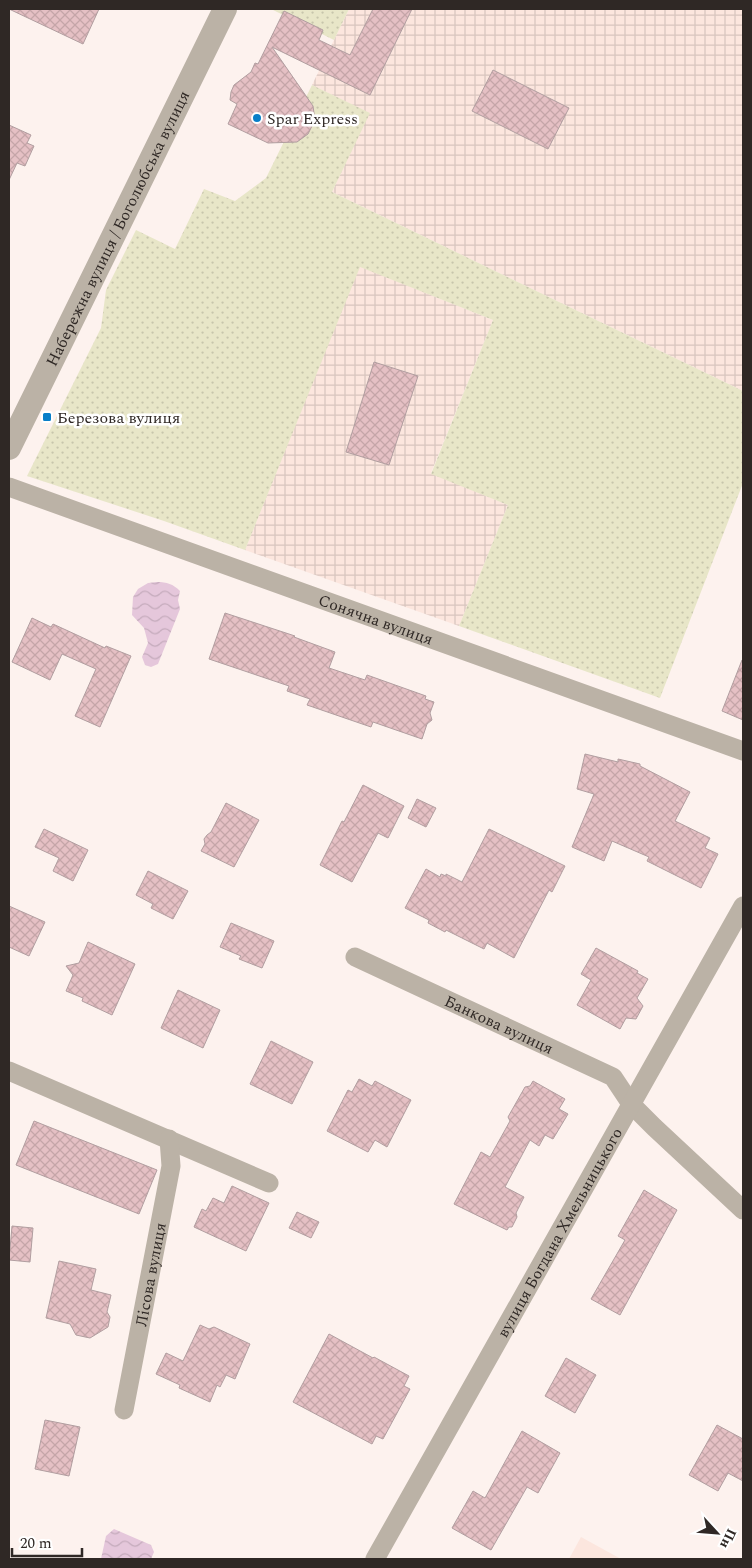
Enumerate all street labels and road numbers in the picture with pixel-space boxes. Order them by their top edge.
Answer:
street label: Набережна вулиця / Боголюбська вулиця [40,87,196,371]
street label: Сонячна вулиця [315,588,436,652]
street label: Банкова вулиця [440,989,557,1061]
street label: вулиця Богдана Хмельницького [491,1123,629,1342]
street label: Лісова вулиця [129,1221,173,1329]

